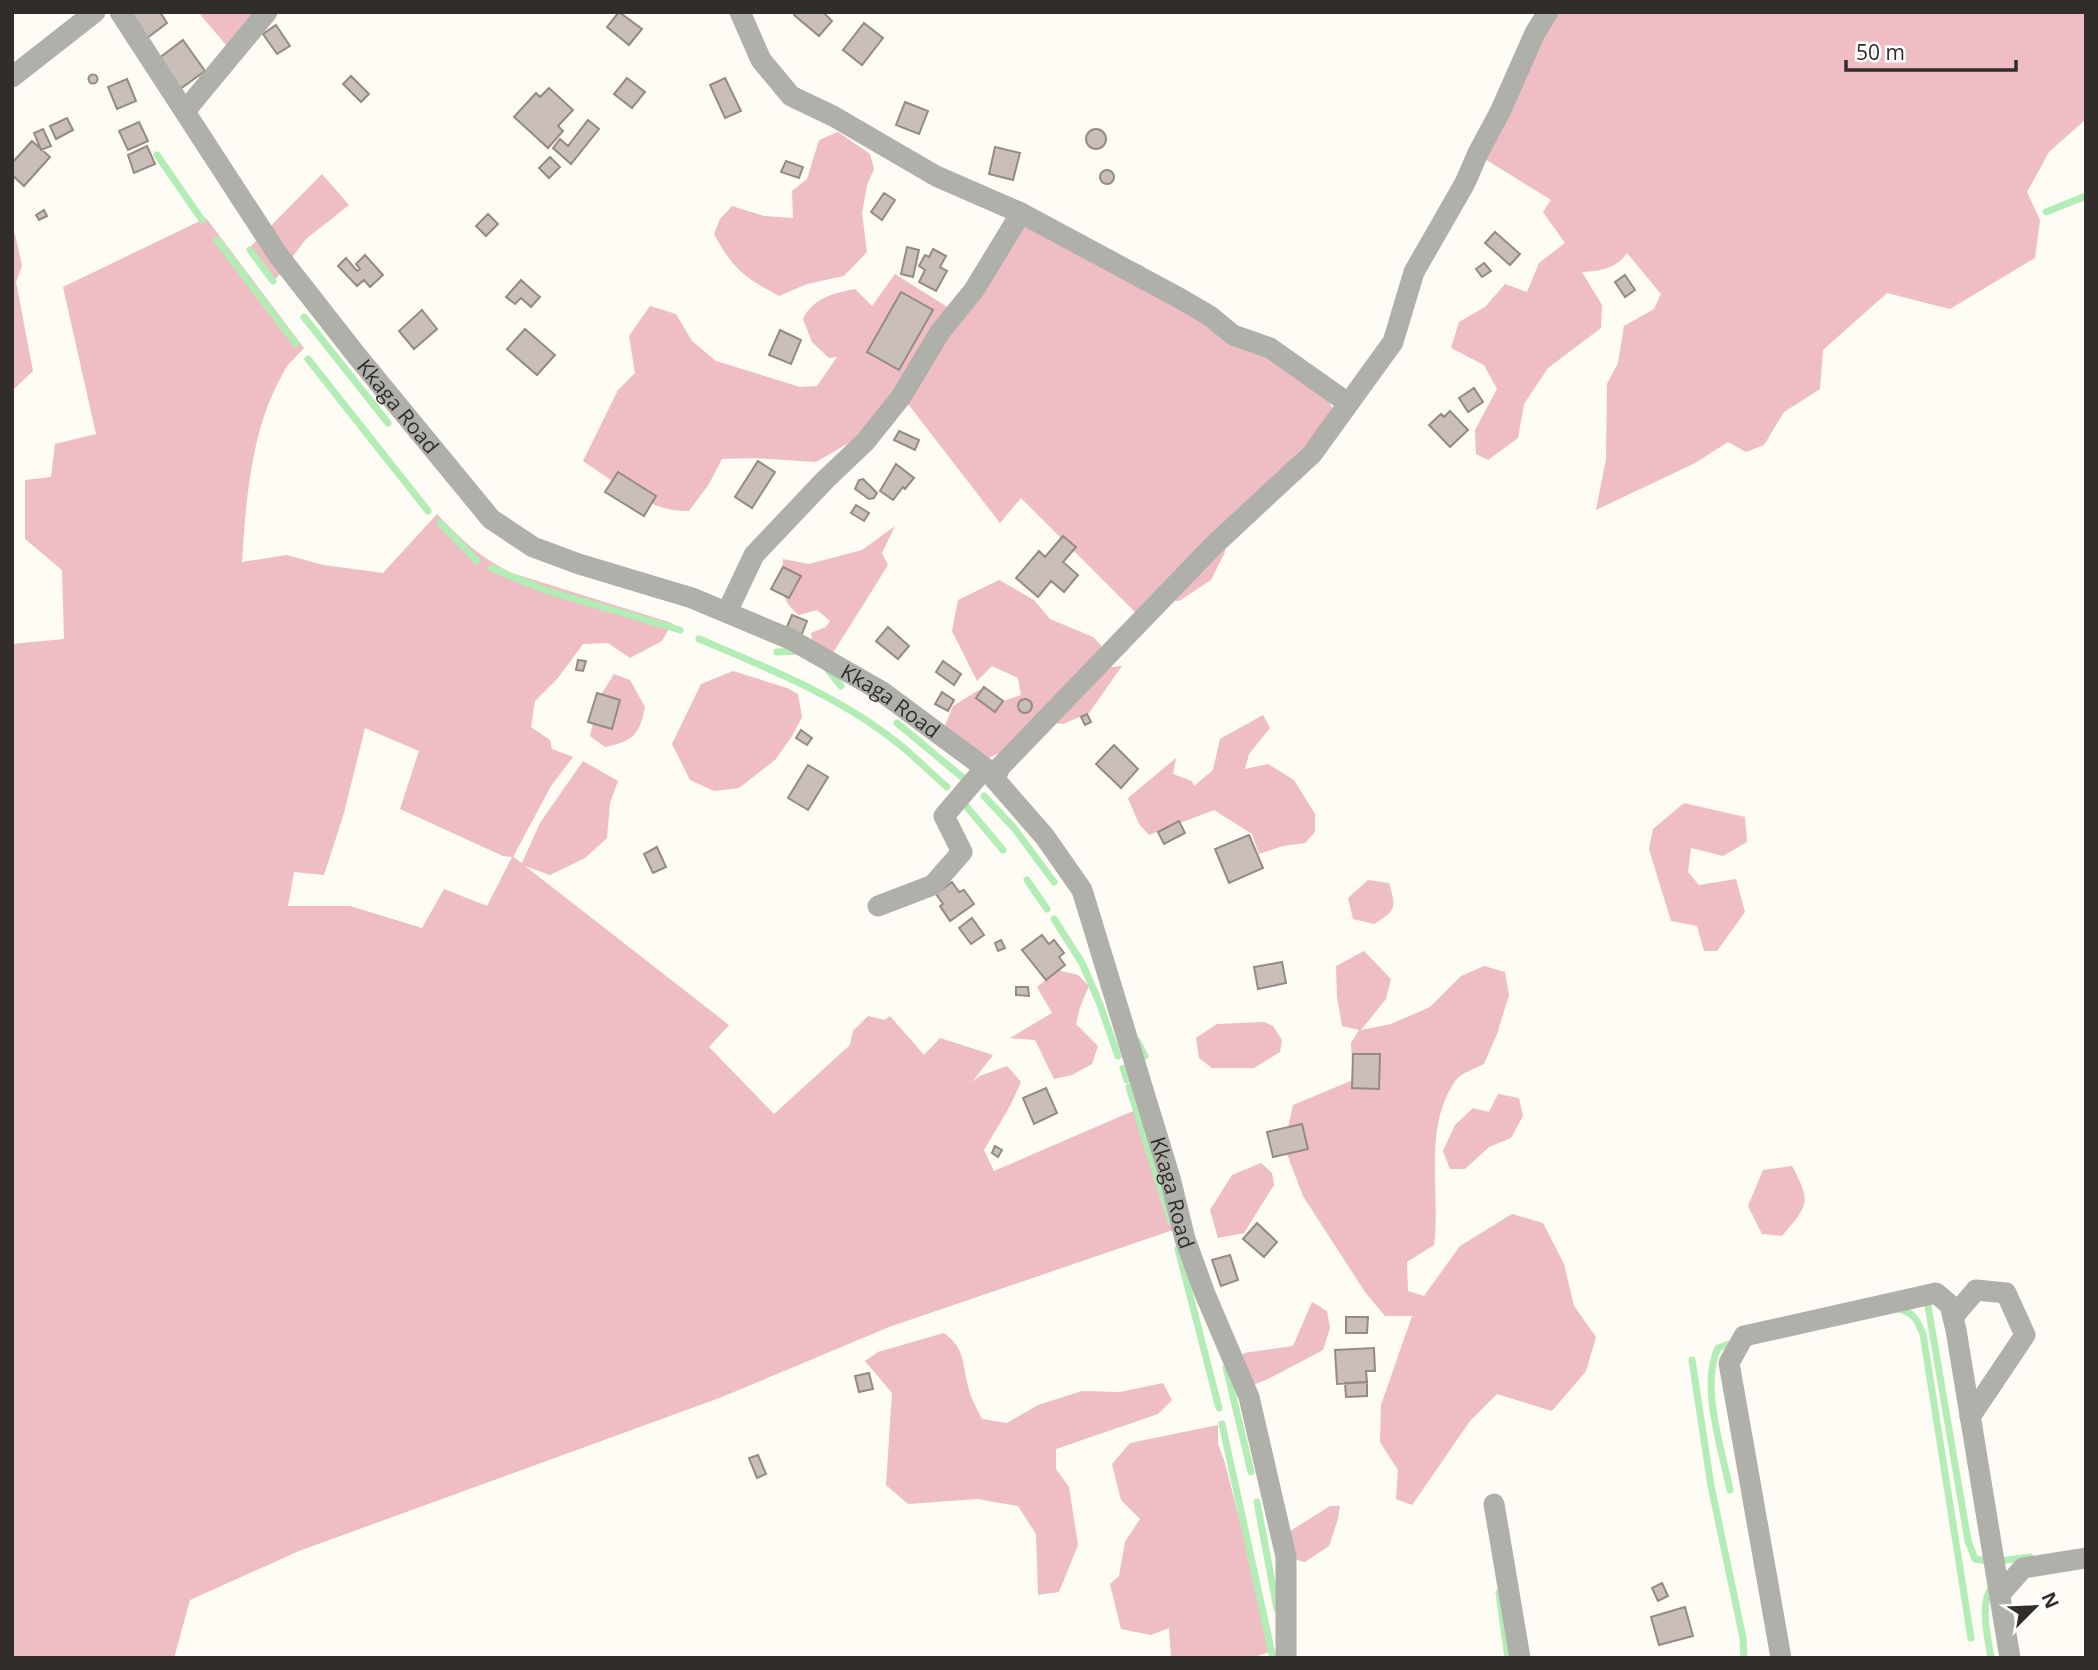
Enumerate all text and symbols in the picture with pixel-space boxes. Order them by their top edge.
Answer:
scale bar [1846,28,2016,72]
text: 50 m [1856,38,1905,66]
street label: Kkaga Road [351,353,445,459]
street label: Kkaga Road [836,657,946,744]
street label: Kkaga Road [1144,1133,1201,1252]
north arrow [2000,1572,2070,1642]
text: N [2036,1588,2066,1612]

